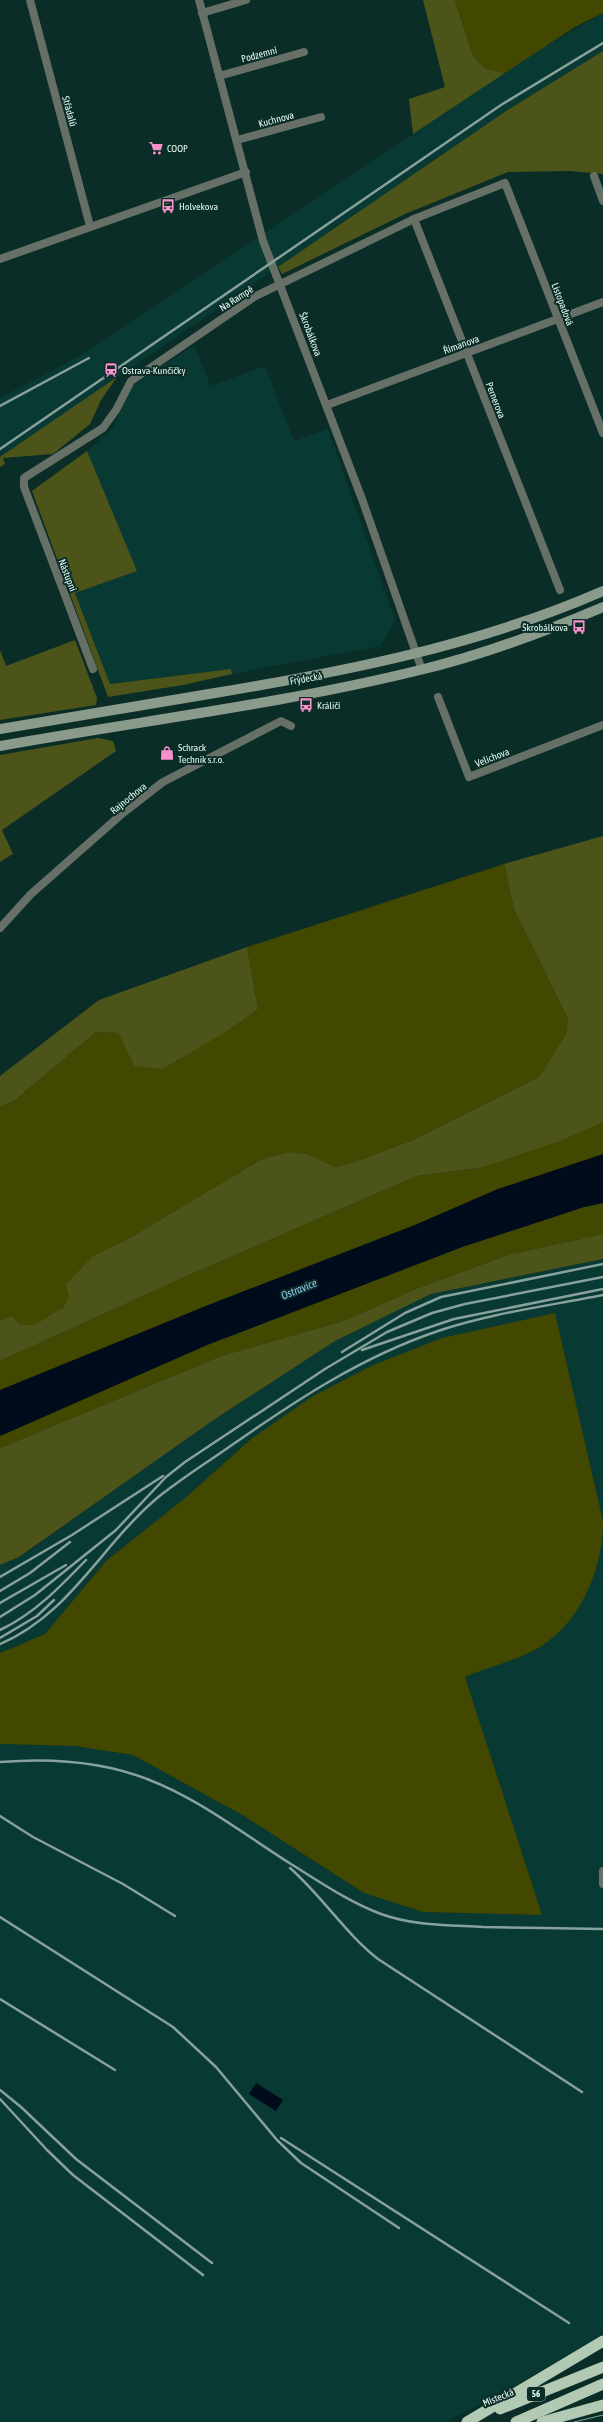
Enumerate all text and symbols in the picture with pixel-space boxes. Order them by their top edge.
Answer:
street label: Podzemní [240,44,279,65]
street label: Střádalů [60,95,79,128]
street label: Kuchnova [257,109,295,129]
supermarket icon: COOP [148,140,164,156]
place label: COOP [167,143,188,154]
bus stop icon: Holvekova [160,198,176,214]
place label: Holvekova [179,201,218,212]
street label: Listopadová [549,281,576,327]
street label: Na Rampě [217,283,256,313]
street label: Škrobálkova [297,311,324,358]
street label: Římanova [442,333,481,356]
station icon: Ostrava-Kunčičky [103,362,119,378]
place label: Ostrava-Kunčičky [122,365,186,376]
street label: Pernerova [484,381,508,420]
street label: Nástupní [56,557,79,594]
bus stop icon: Škrobálkova [571,619,587,635]
place label: Škrobálkova [522,622,568,633]
street label: Frýdecká [289,670,324,687]
bus stop icon: Králičí [298,697,314,713]
place label: Králičí [317,700,341,711]
place label: Schrack Technik s.r.o. [178,742,224,765]
shop icon: Schrack Technik s.r.o. [159,745,175,761]
street label: Velichova [473,746,511,769]
street label: Rajnochova [108,780,149,816]
water label: Ostravice [279,1276,319,1302]
street label: Místecká [481,2386,516,2409]
road number: 56 [527,2387,545,2401]

